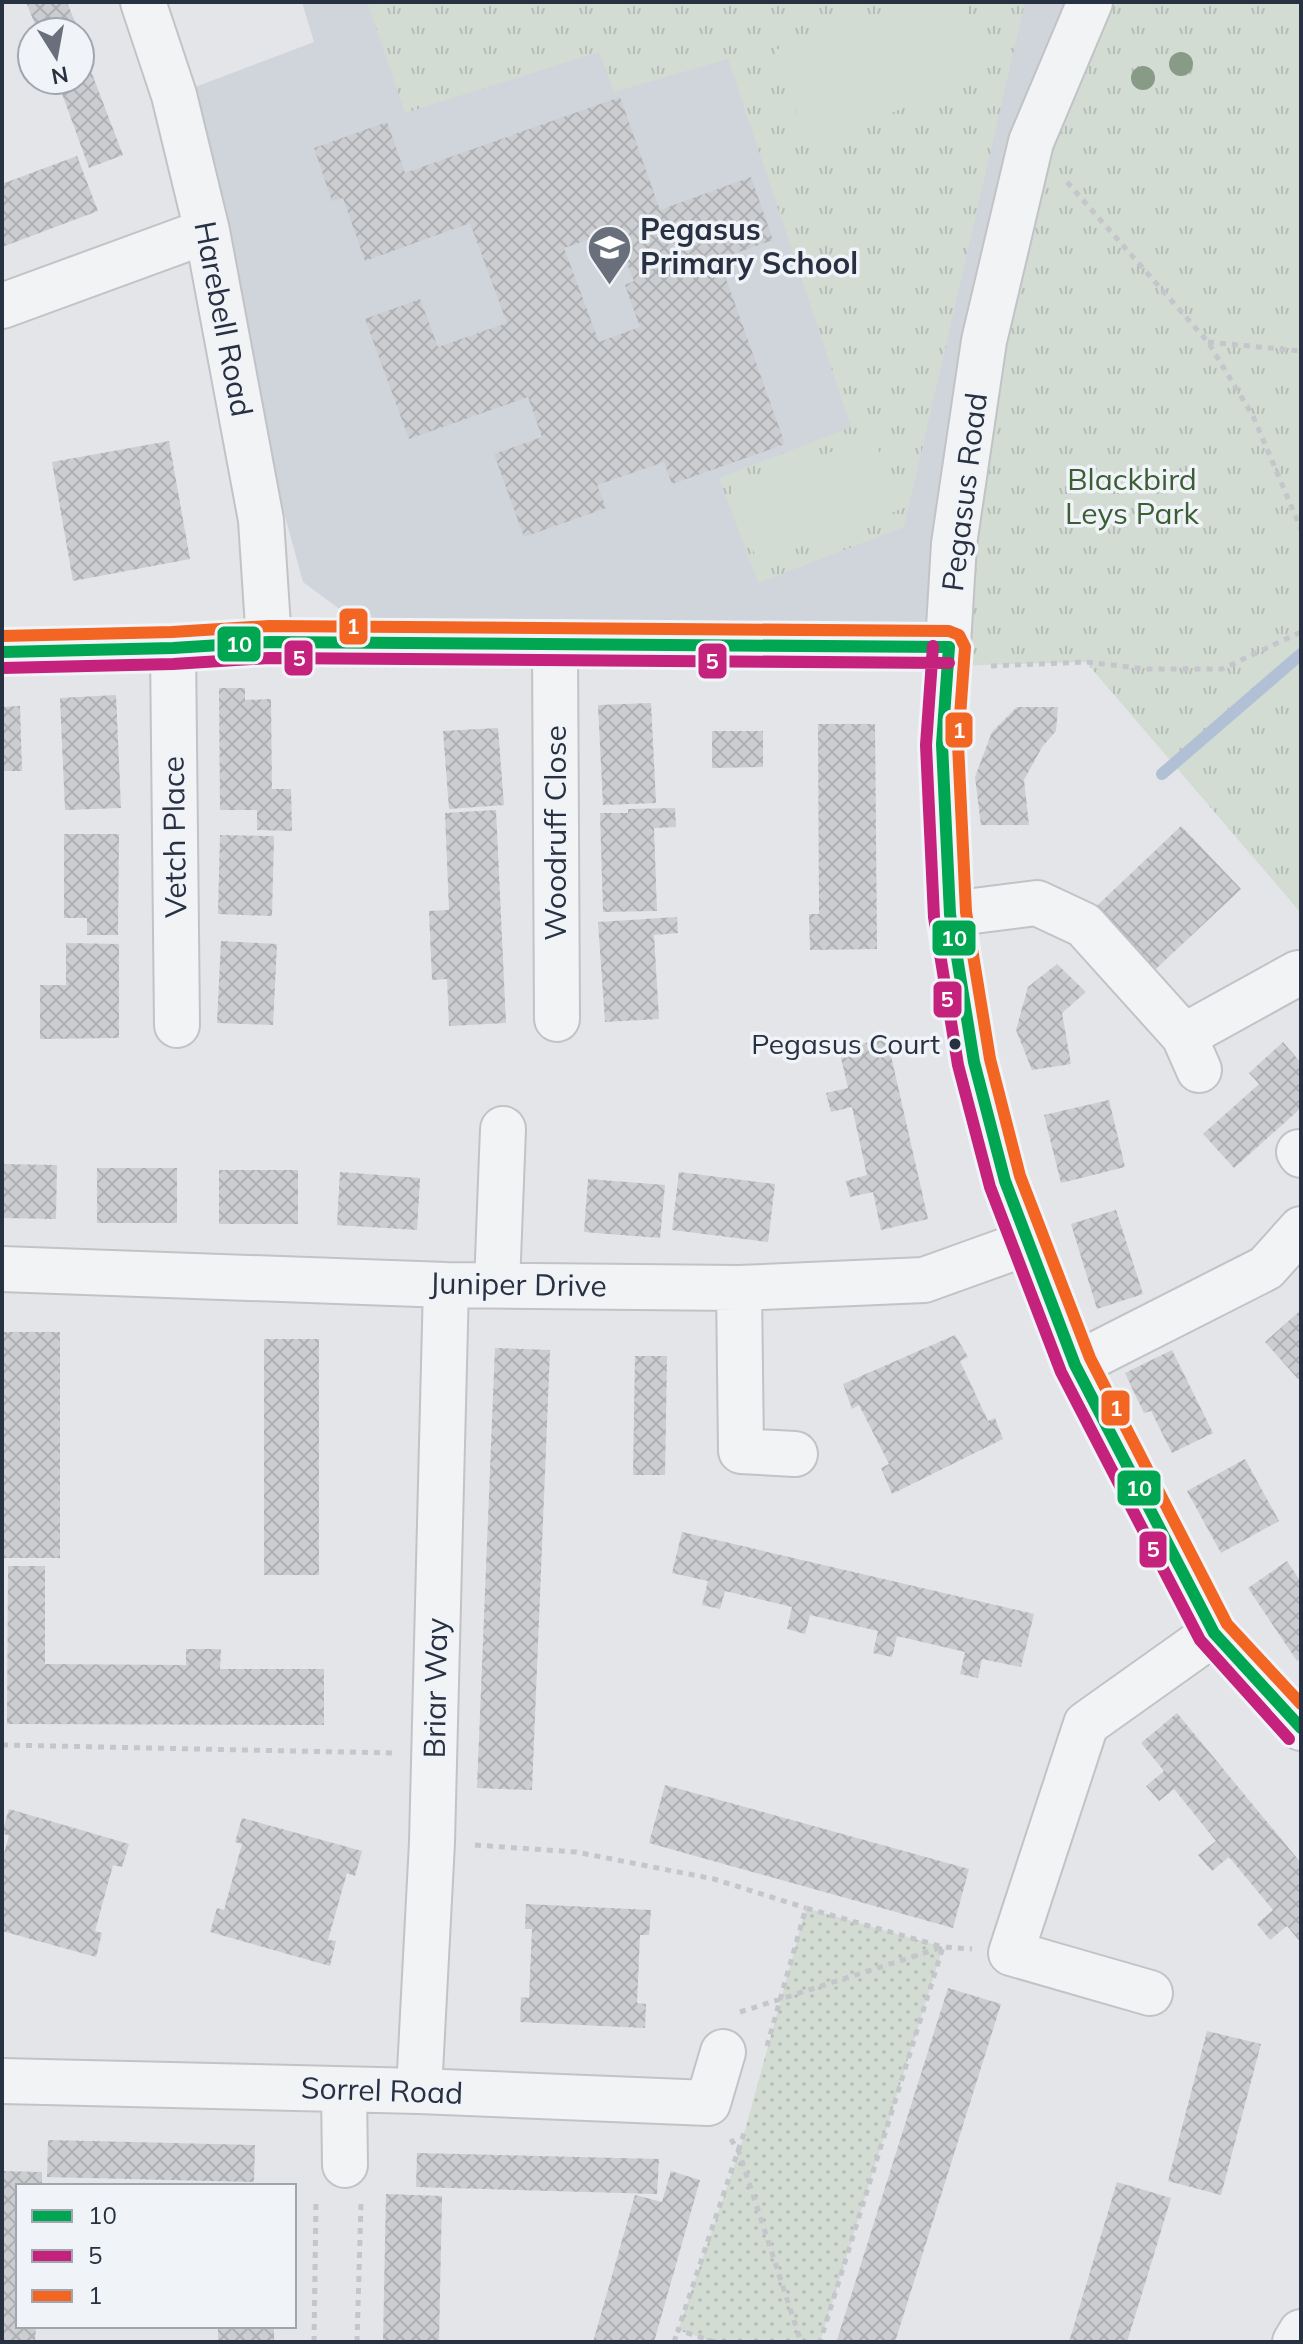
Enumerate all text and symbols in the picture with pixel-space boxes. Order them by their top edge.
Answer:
north arrow [16,16,96,96]
text: N [49,60,71,91]
place label: Pegasus Primary School [640,210,858,282]
street label: Harebell Road [186,218,262,420]
school or university icon: Pegasus Primary School [585,223,633,286]
street label: Pegasus Road [933,390,995,593]
park label: Blackbird Leys Park [1065,460,1199,532]
line badge: 1 [338,607,369,646]
text: 1 [346,612,360,640]
line badge: 10 [216,625,262,663]
text: 10 [226,630,252,658]
line badge: 5 [283,639,314,677]
line badge: 5 [697,642,728,680]
text: 5 [292,644,306,672]
text: 5 [705,647,719,675]
line badge: 1 [944,711,974,749]
text: 1 [952,716,966,744]
street label: Woodruff Close [536,725,574,941]
street label: Vetch Place [154,756,194,918]
line badge: 10 [931,919,977,957]
text: 10 [941,924,967,952]
line badge: 5 [932,980,963,1019]
text: 5 [940,985,954,1013]
place label: Pegasus Court [751,1026,940,1061]
marker: Pegasus Court [947,1036,963,1052]
street label: Juniper Drive [429,1263,607,1305]
line badge: 1 [1100,1389,1131,1427]
text: 1 [1109,1394,1123,1422]
line badge: 10 [1116,1469,1162,1507]
text: 10 [1126,1474,1152,1502]
line badge: 5 [1138,1530,1168,1569]
text: 5 [1146,1535,1160,1563]
street label: Briar Way [415,1617,455,1759]
street label: Sorrel Road [300,2068,464,2112]
legend [16,2184,296,2328]
text: 10 [88,2200,117,2230]
text: 5 [88,2240,102,2270]
text: 1 [88,2280,102,2310]

